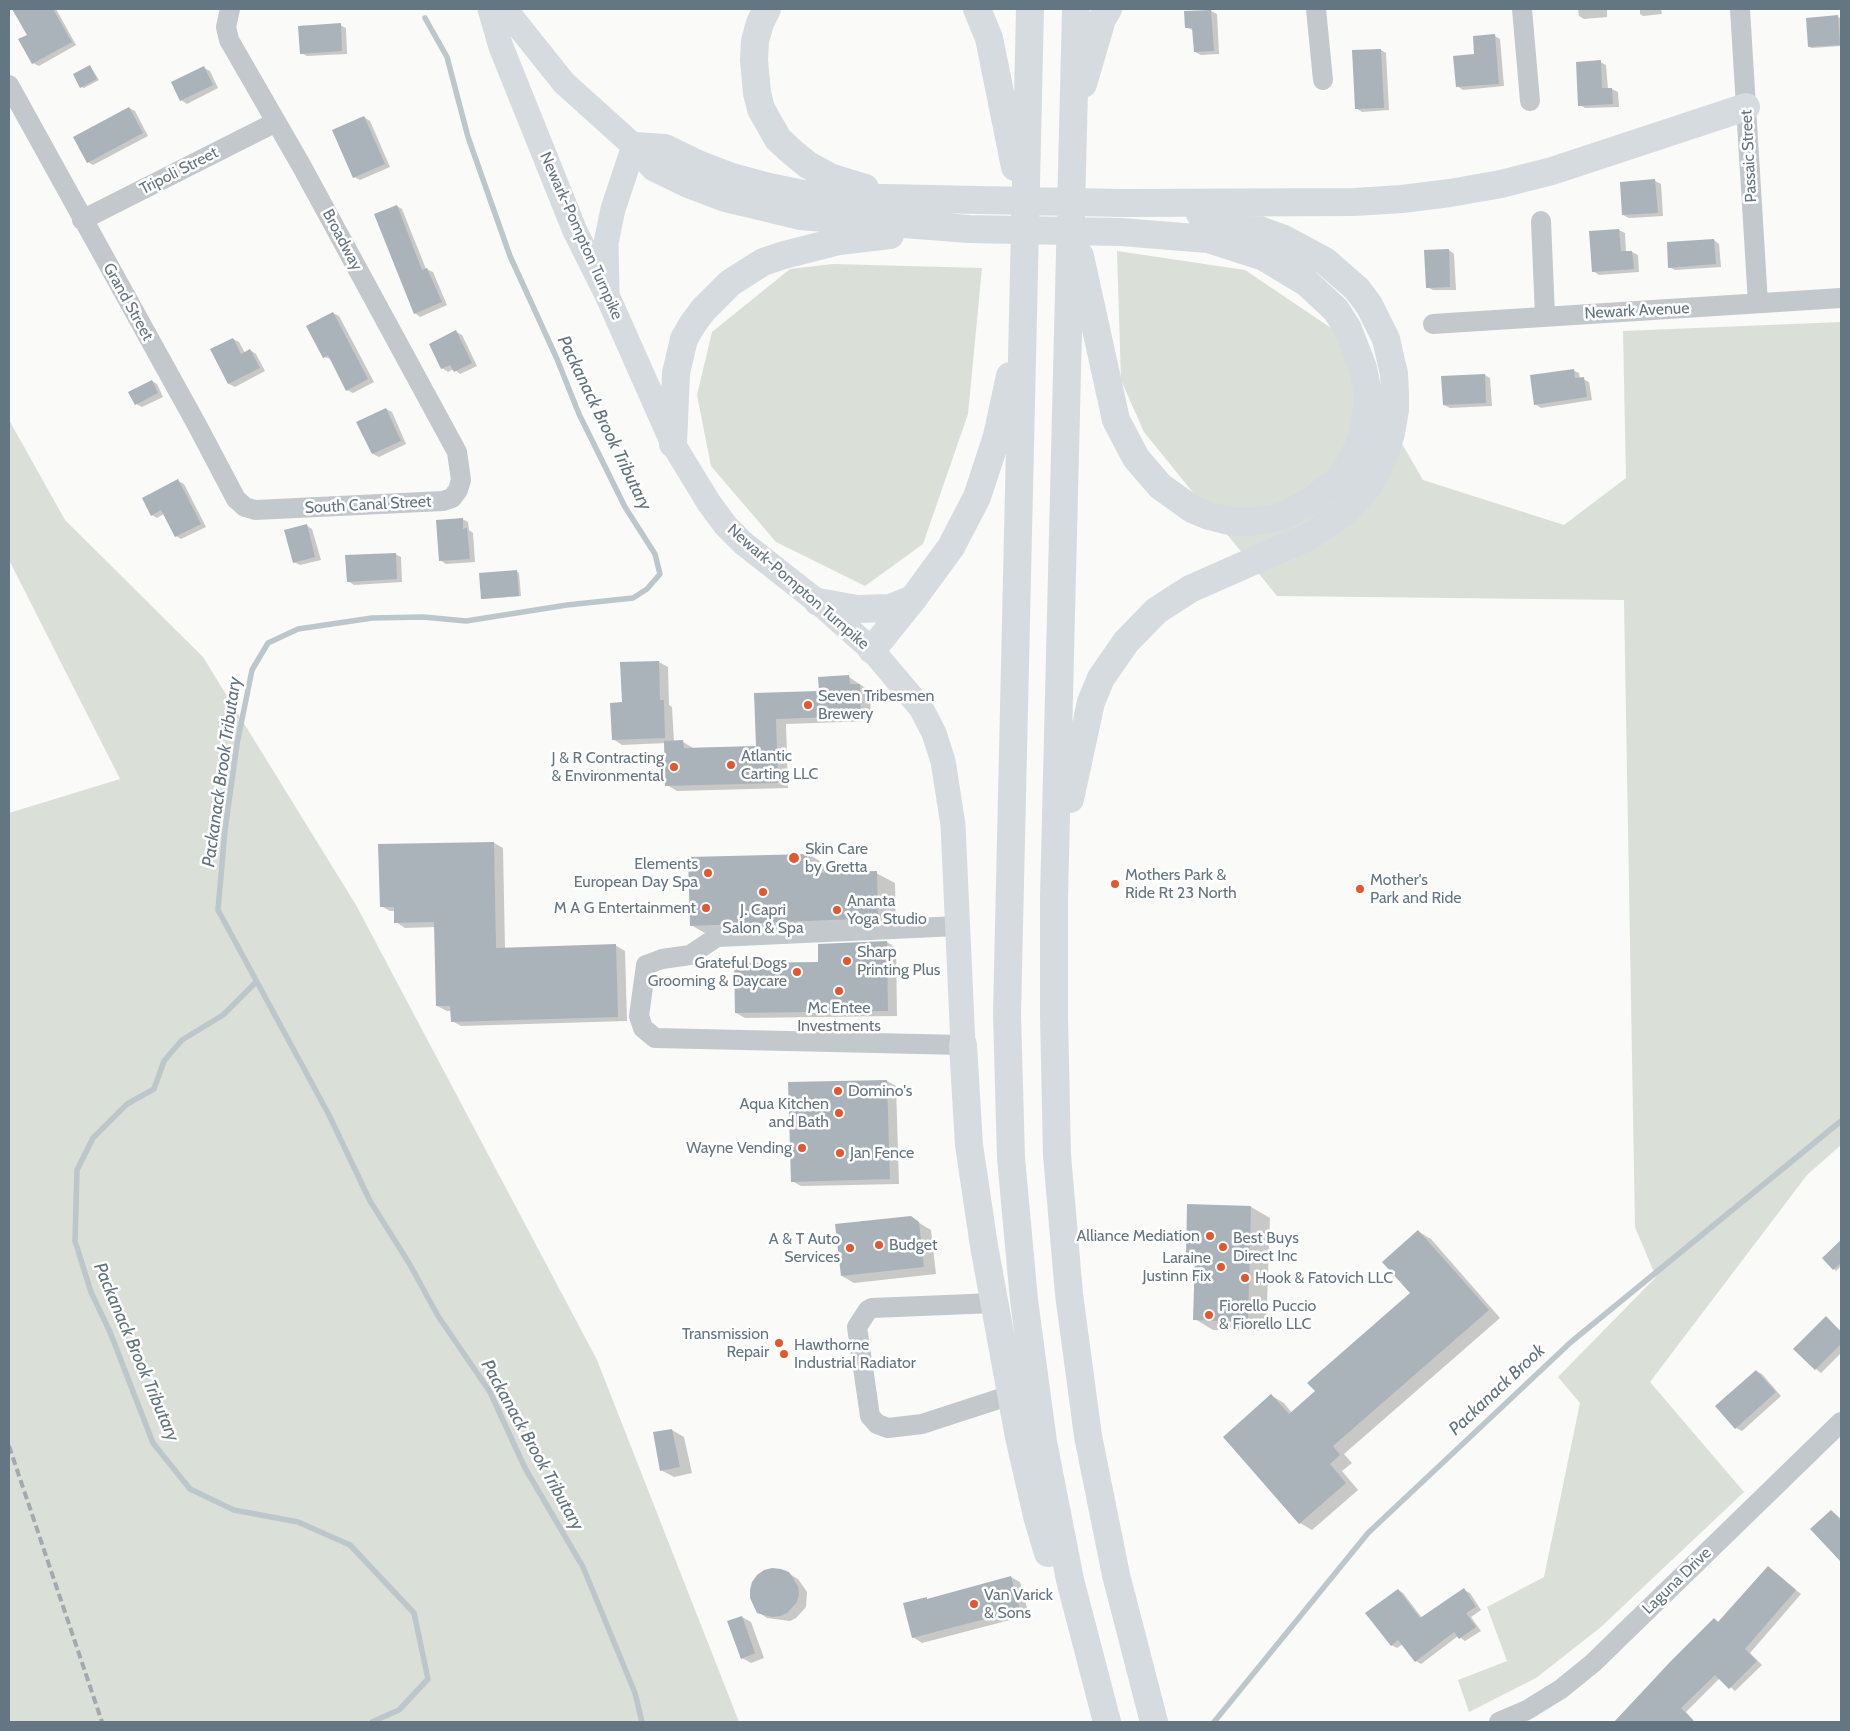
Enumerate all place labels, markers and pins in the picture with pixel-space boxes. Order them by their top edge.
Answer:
place label: Seven Tribesmen Brewery [818,686,934,724]
marker: Seven Tribesmen Brewery [802,699,814,711]
place label: Atlantic Carting LLC [741,746,818,784]
place label: J & R Contracting & Environmental [551,748,664,786]
marker: Atlantic Carting LLC [725,759,737,771]
marker: J & R Contracting & Environmental [668,761,680,773]
place label: Skin Care by Gretta [805,839,868,877]
marker: Skin Care by Gretta [787,851,801,865]
place label: Elements European Day Spa [574,854,698,892]
place label: Mothers Park & Ride Rt 23 North [1125,865,1237,903]
marker: Elements European Day Spa [702,867,714,879]
place label: Mother's Park and Ride [1370,870,1462,908]
marker: Mothers Park & Ride Rt 23 North [1109,878,1121,890]
marker: Mother's Park and Ride [1354,883,1366,895]
marker: J. Capri Salon & Spa [757,886,769,898]
place label: Ananta Yoga Studio [847,891,927,929]
place label: M A G Entertainment [554,898,696,918]
place label: J. Capri Salon & Spa [722,900,804,938]
marker: M A G Entertainment [700,902,712,914]
marker: Ananta Yoga Studio [831,904,843,916]
place label: Sharp Printing Plus [857,942,940,980]
place label: Grateful Dogs Grooming & Daycare [648,953,787,991]
marker: Sharp Printing Plus [841,955,853,967]
marker: Grateful Dogs Grooming & Daycare [791,966,803,978]
marker: Mc Entee Investments [833,985,845,997]
place label: Mc Entee Investments [797,998,881,1036]
place label: Domino's [848,1081,912,1101]
marker: Domino's [832,1085,844,1097]
place label: Aqua Kitchen and Bath [740,1094,829,1132]
marker: Aqua Kitchen and Bath [833,1107,845,1119]
place label: Wayne Vending [686,1138,792,1158]
marker: Wayne Vending [796,1142,808,1154]
place label: Jan Fence [850,1143,914,1163]
marker: Jan Fence [834,1147,846,1159]
place label: Alliance Mediation [1076,1226,1200,1246]
place label: Best Buys Direct Inc [1233,1228,1299,1266]
place label: A & T Auto Services [769,1229,840,1267]
marker: Alliance Mediation [1204,1230,1216,1242]
place label: Budget [889,1235,937,1255]
marker: Budget [873,1239,885,1251]
marker: Best Buys Direct Inc [1217,1241,1229,1253]
marker: A & T Auto Services [844,1242,856,1254]
place label: Laraine Justinn Fix [1143,1248,1211,1286]
marker: Laraine Justinn Fix [1215,1261,1227,1273]
place label: Hook & Fatovich LLC [1255,1268,1393,1288]
marker: Hook & Fatovich LLC [1239,1272,1251,1284]
place label: Fiorello Puccio & Fiorello LLC [1219,1296,1316,1334]
marker: Fiorello Puccio & Fiorello LLC [1203,1309,1215,1321]
place label: Transmission Repair [682,1324,769,1362]
place label: Hawthorne Industrial Radiator [794,1335,916,1373]
marker: Transmission Repair [773,1337,785,1349]
marker: Hawthorne Industrial Radiator [778,1348,790,1360]
place label: Van Varick & Sons [984,1585,1053,1623]
marker: Van Varick & Sons [968,1598,980,1610]

